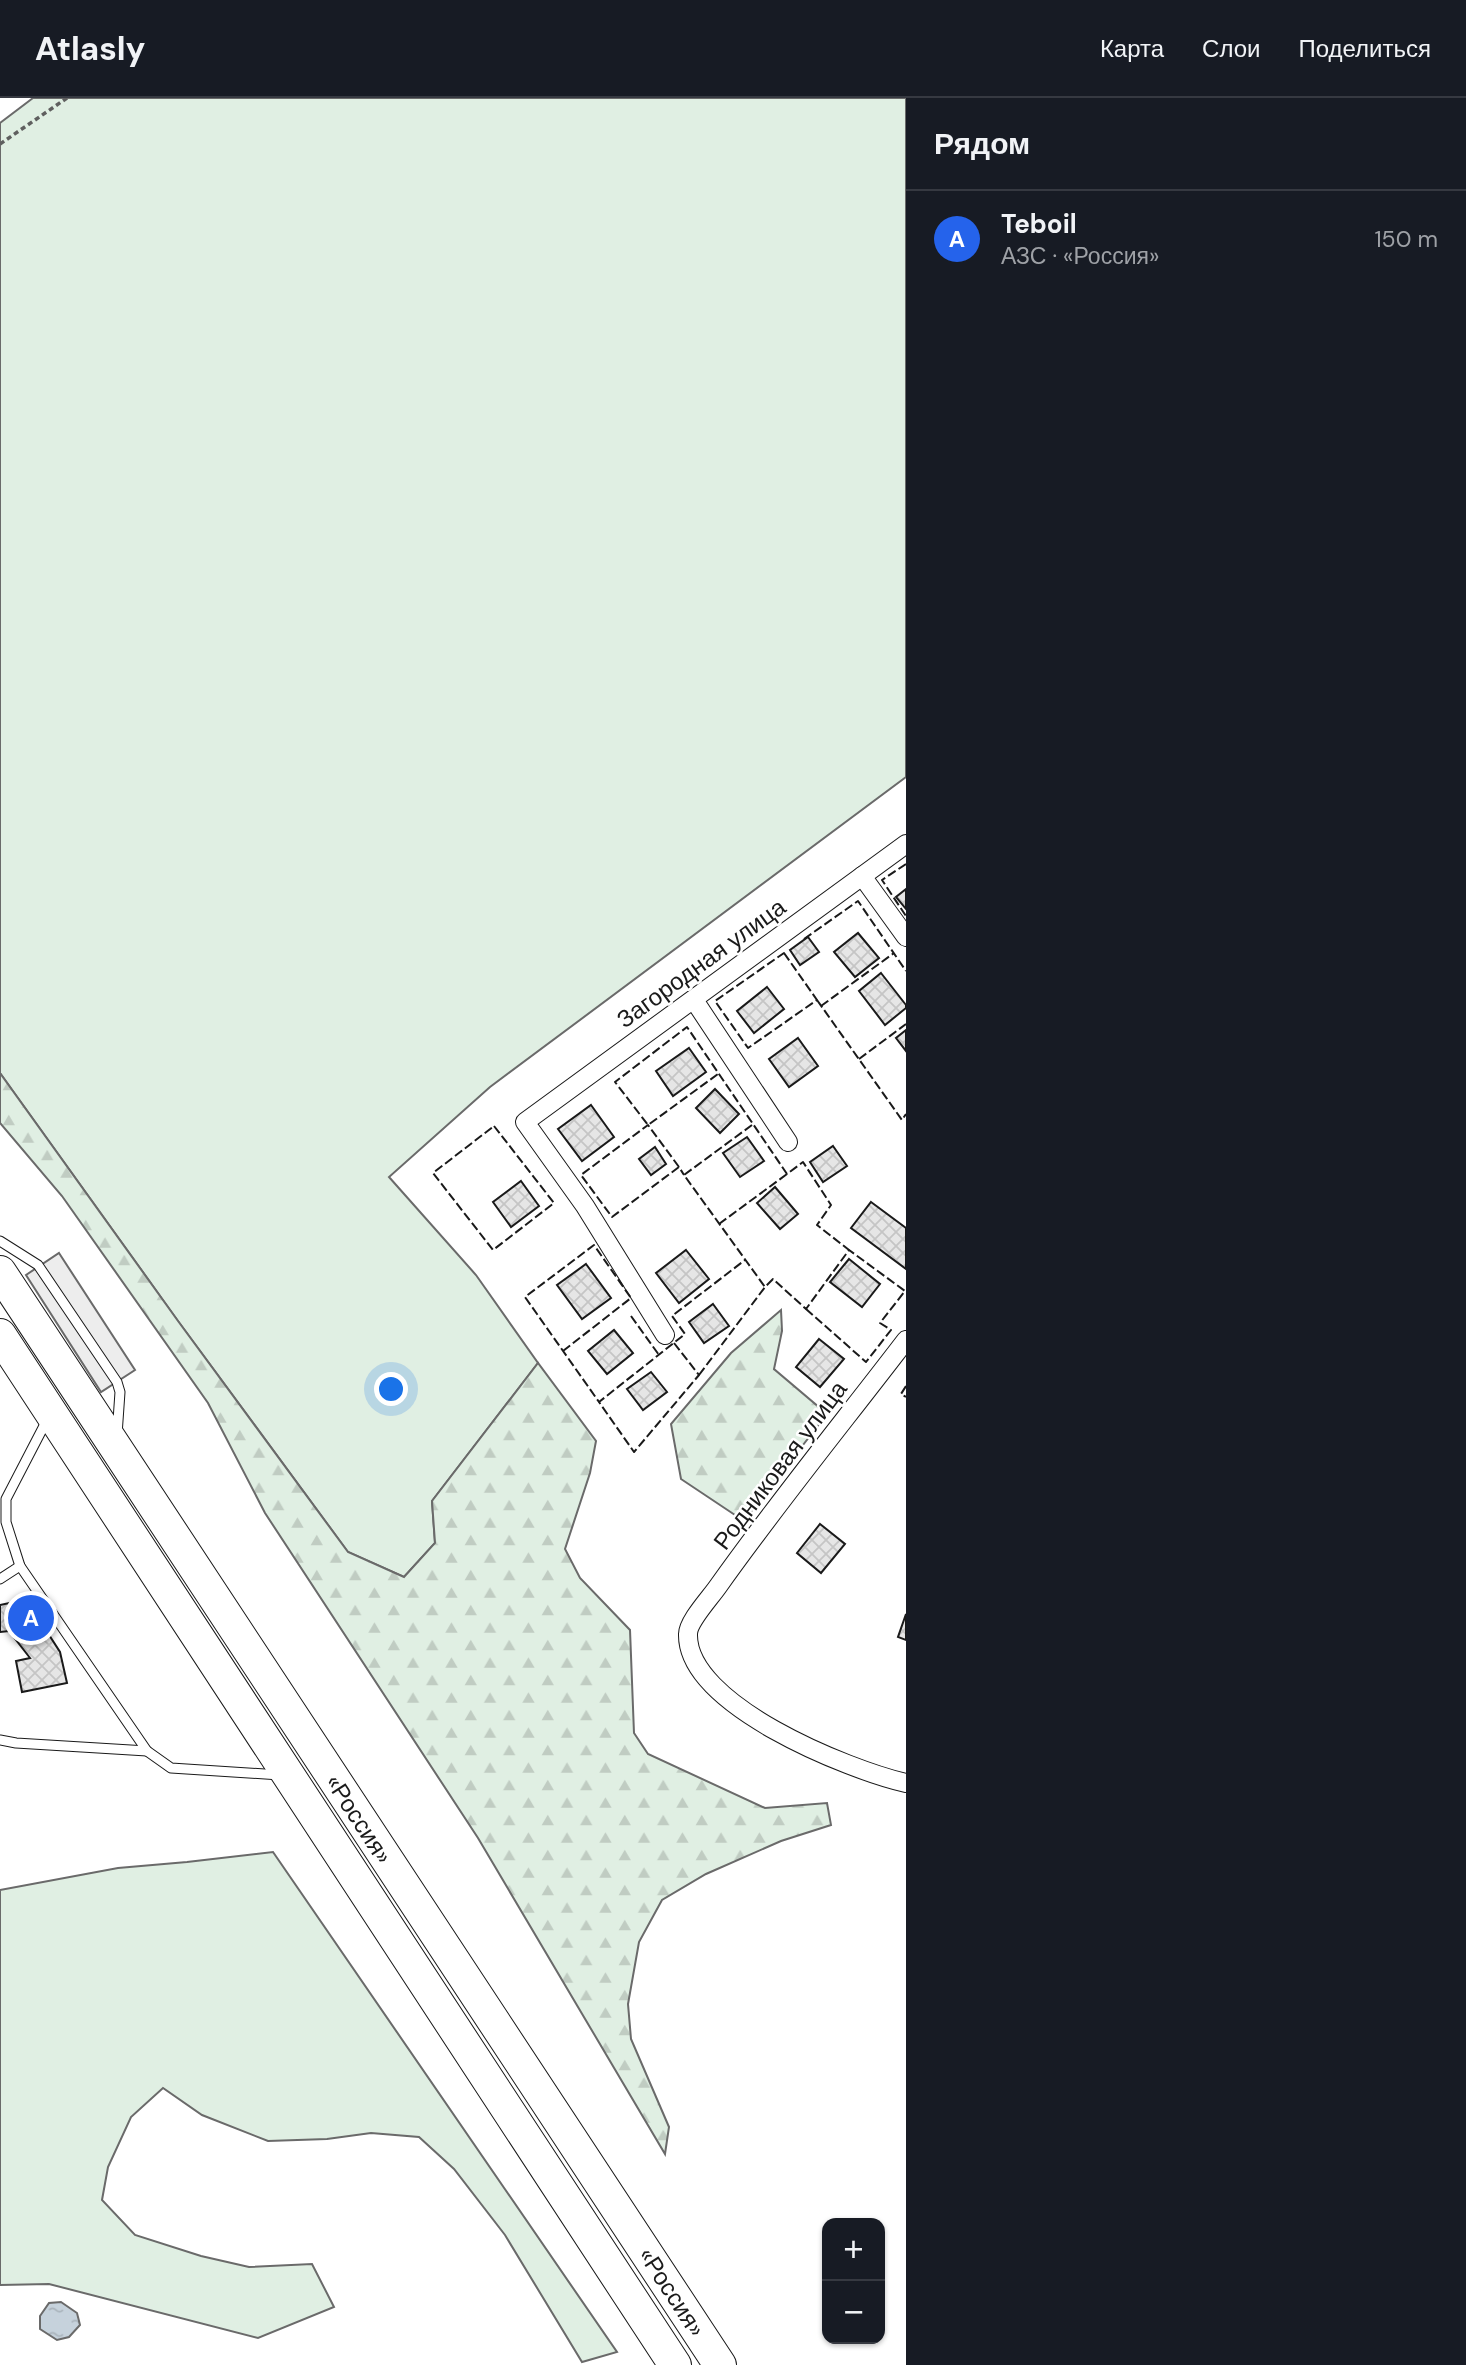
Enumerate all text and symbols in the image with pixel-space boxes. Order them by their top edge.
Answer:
text: Atlasly [35,27,145,70]
text: Карта [1100,33,1164,64]
text: Слои [1202,33,1260,64]
text: Поделиться [1298,33,1431,64]
text: Рядом [934,124,1030,163]
text: Teboil [1001,207,1077,241]
text: A [949,224,965,254]
text: 150 m [1374,224,1438,254]
text: АЗС · «Россия» [1001,241,1159,271]
street label: Загородная улица [610,891,792,1035]
your location [374,1372,408,1406]
street label: Родниковая улица [706,1374,854,1556]
pin: A [8,1592,54,1644]
street label: «Россия» [319,1768,399,1870]
map controls [822,2218,885,2344]
button: + [822,2218,885,2281]
street label: «Россия» [632,2241,712,2343]
button: − [822,2281,885,2344]

